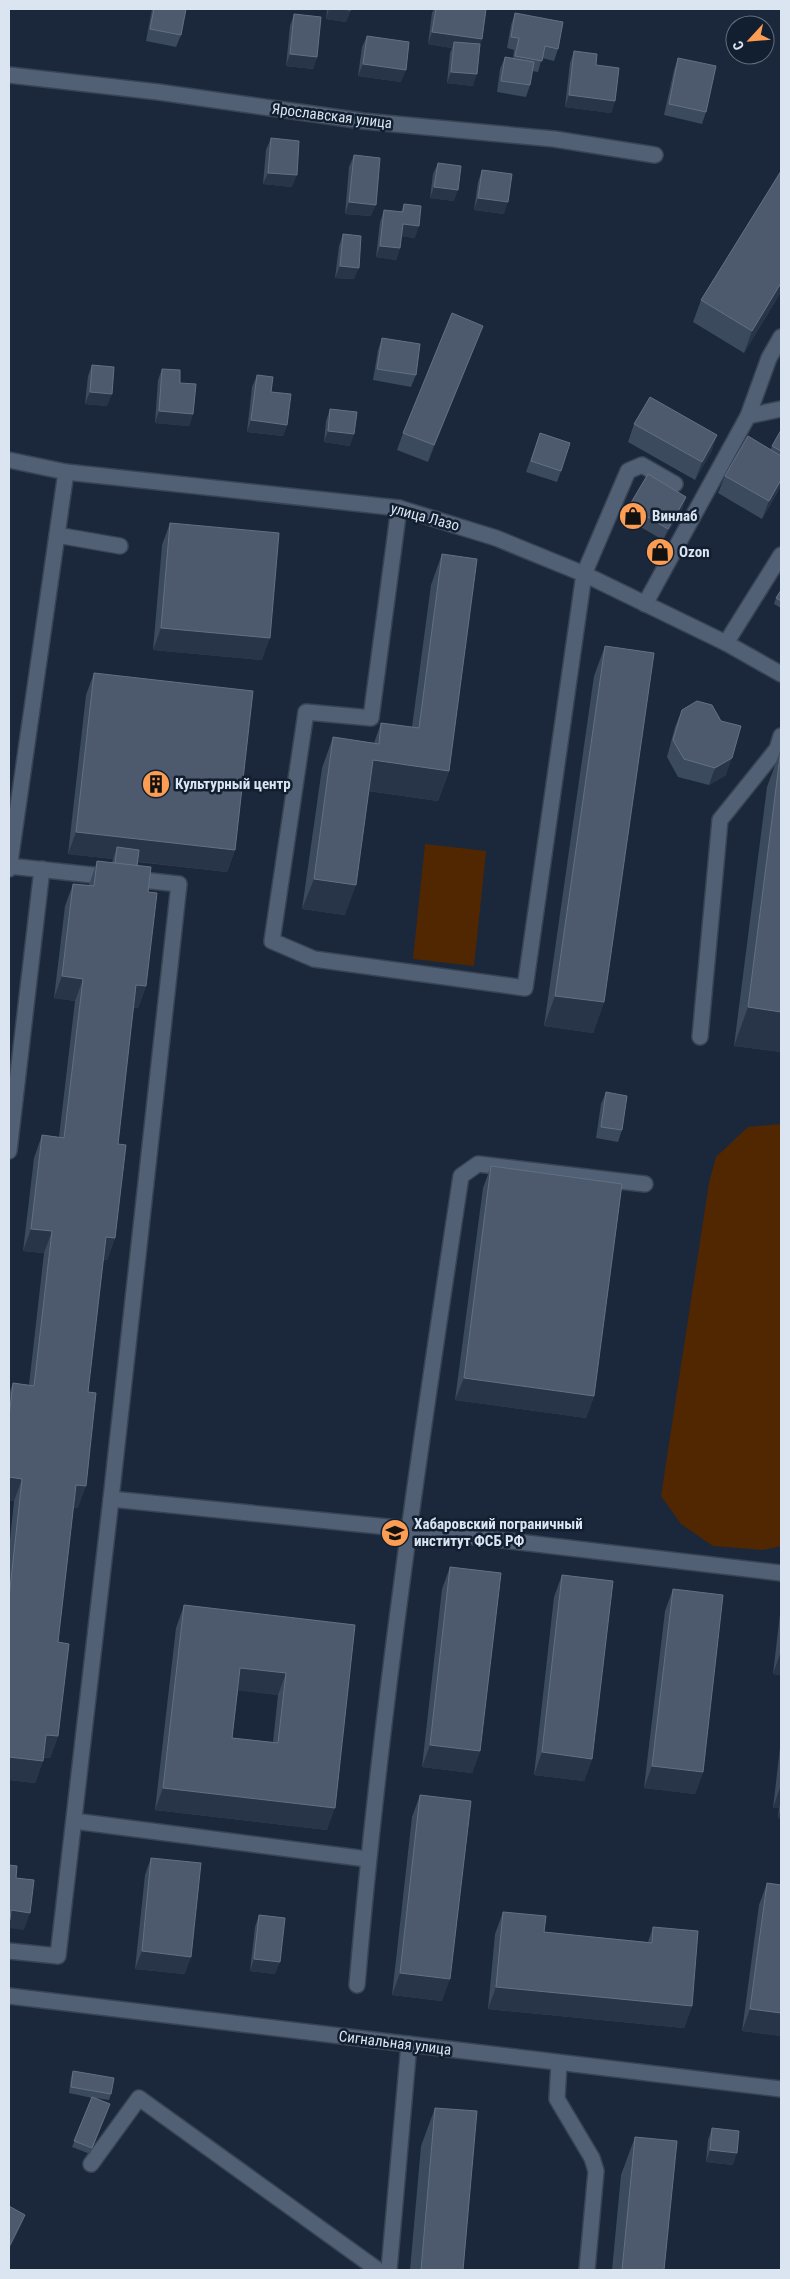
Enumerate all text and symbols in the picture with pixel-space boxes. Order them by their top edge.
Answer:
north arrow [725,15,775,65]
text: С [729,39,747,53]
street label: Ярославская улица [271,100,393,132]
street label: улица Лазо [389,499,461,535]
shop icon: Винлаб [618,501,648,531]
place label: Винлаб [652,507,698,525]
shop icon: Ozon [645,537,675,567]
place label: Ozon [679,543,710,561]
building icon: Культурный центр [141,769,171,799]
place label: Культурный центр [175,775,291,793]
place label: Хабаровский пограничный институт ФСБ РФ [414,1515,583,1550]
school or university icon: Хабаровский пограничный институт ФСБ РФ [380,1518,410,1548]
street label: Сигнальная улица [338,2027,452,2059]

